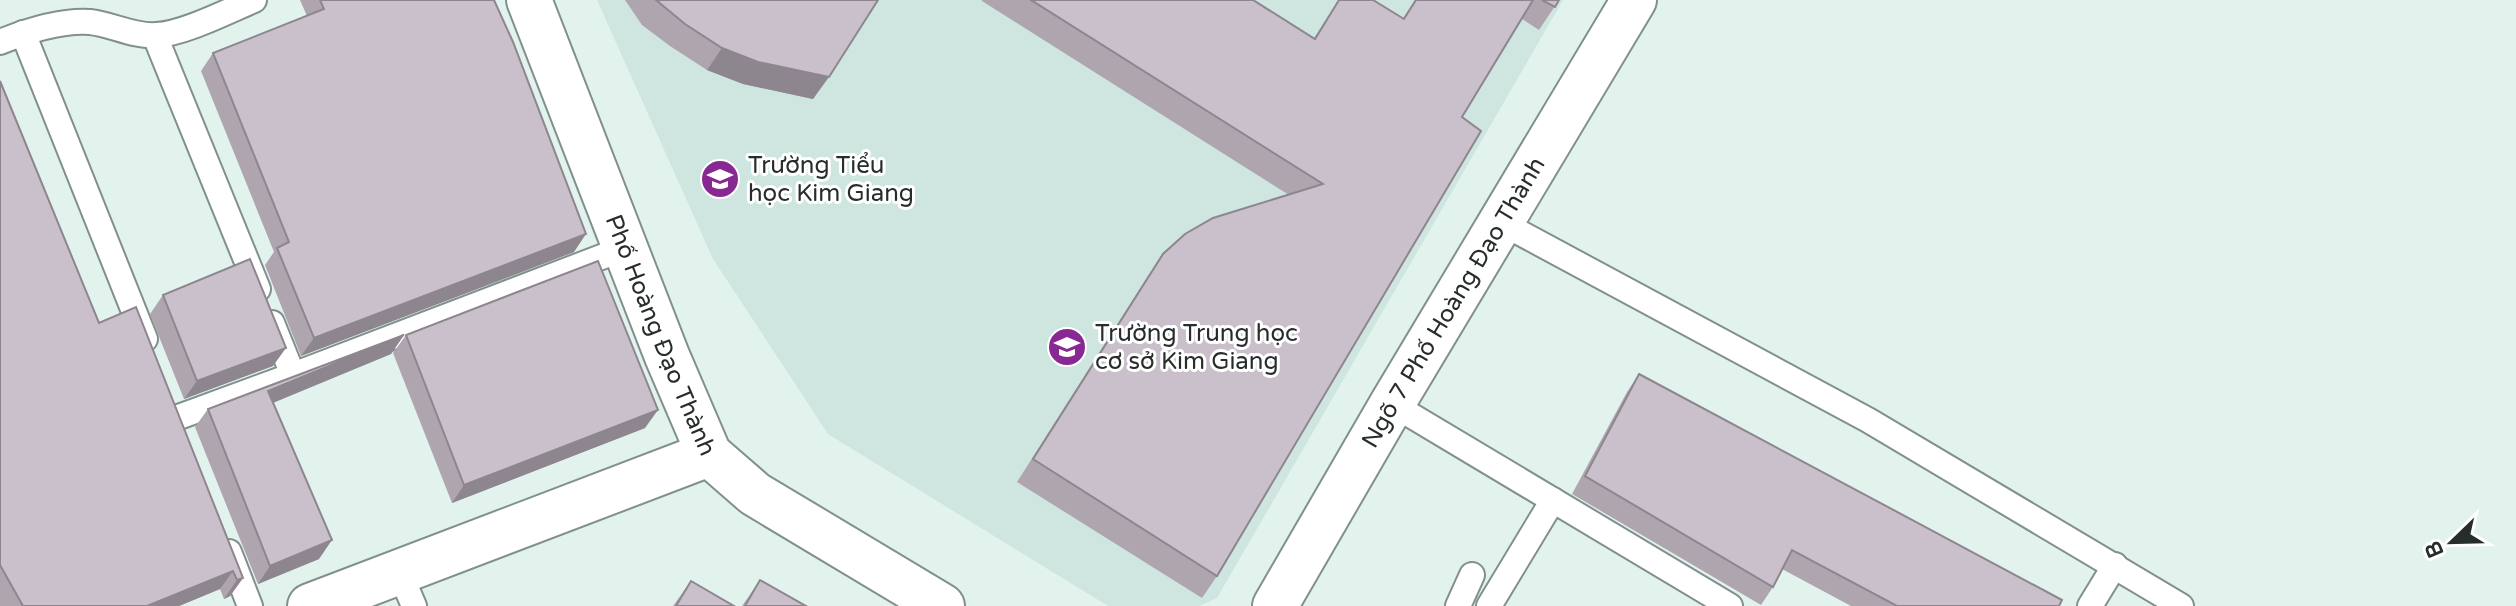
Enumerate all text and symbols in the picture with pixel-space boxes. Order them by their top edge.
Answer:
place label: Trường Tiểu học Kim Giang [748,151,914,208]
street label: Ngõ 7 Phố Hoàng Đạo Thành [1356,152,1552,453]
school or university icon: Trường Tiểu học Kim Giang [699,158,741,200]
street label: Phố Hoàng Đạo Thành [599,211,722,460]
place label: Trường Trung học cơ sở Kim Giang [1095,319,1298,376]
school or university icon: Trường Trung học cơ sở Kim Giang [1046,326,1088,368]
north arrow [2412,502,2492,582]
text: B [2420,537,2449,562]

